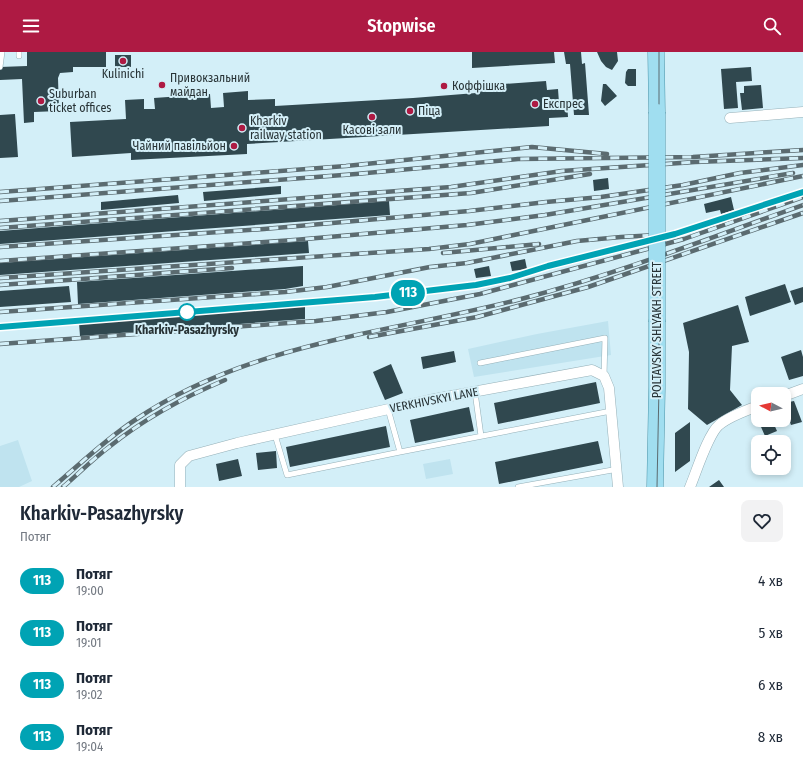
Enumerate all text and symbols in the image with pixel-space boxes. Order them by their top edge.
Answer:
icon: menu [20,15,42,37]
text: Stopwise [367,15,436,37]
icon: search [761,15,783,37]
marker: Kulinichi [118,56,128,66]
place label: Kulinichi [102,67,144,81]
place label: Привокзальний майдан [170,71,250,99]
place label: Коффішка [452,79,505,93]
marker: Привокзальний майдан [157,80,167,90]
marker: Коффішка [439,81,449,91]
place label: Suburban ticket offices [49,87,111,115]
marker: Suburban ticket offices [36,96,46,106]
place label: Експрес [543,97,583,111]
marker: Експрес [530,99,540,109]
place label: Піца [418,104,441,118]
marker: Піца [405,106,415,116]
marker: Касові зали [367,112,377,122]
place label: Kharkiv railway station [250,114,322,142]
marker: Kharkiv railway station [237,123,247,133]
place label: Касові зали [342,123,402,137]
place label: Чайний павільйон [133,139,226,153]
marker: Чайний павільйон [229,141,239,151]
street label: POLTAVSKY SHLYAKH STREET [650,261,664,398]
line badge: 113 [385,280,431,306]
text: 113 [399,284,417,301]
marker: Kharkіv-Pasazhyrsky [178,303,196,321]
place label: Kharkіv-Pasazhyrsky [135,323,239,337]
street label: VERKHIVSKYI LANE [389,384,480,415]
north arrow [751,387,791,427]
map controls [751,387,791,475]
button: locate [751,435,791,475]
button: heart [741,500,783,542]
text: Kharkіv-Pasazhyrsky [20,502,183,525]
text: Потяг [20,529,51,544]
text: Потяг [76,565,112,583]
text: 113 [33,572,51,589]
text: 4 хв [758,572,783,590]
text: 19:00 [76,583,104,598]
text: Потяг [76,617,112,635]
text: 113 [33,624,51,641]
text: 5 хв [758,624,783,642]
text: 19:01 [76,635,102,650]
text: Потяг [76,669,112,687]
text: 113 [33,676,51,693]
text: 6 хв [758,676,783,694]
text: 19:02 [76,687,103,702]
text: Потяг [76,721,112,739]
text: 113 [33,728,51,745]
text: 8 хв [758,728,783,746]
text: 19:04 [76,739,103,754]

